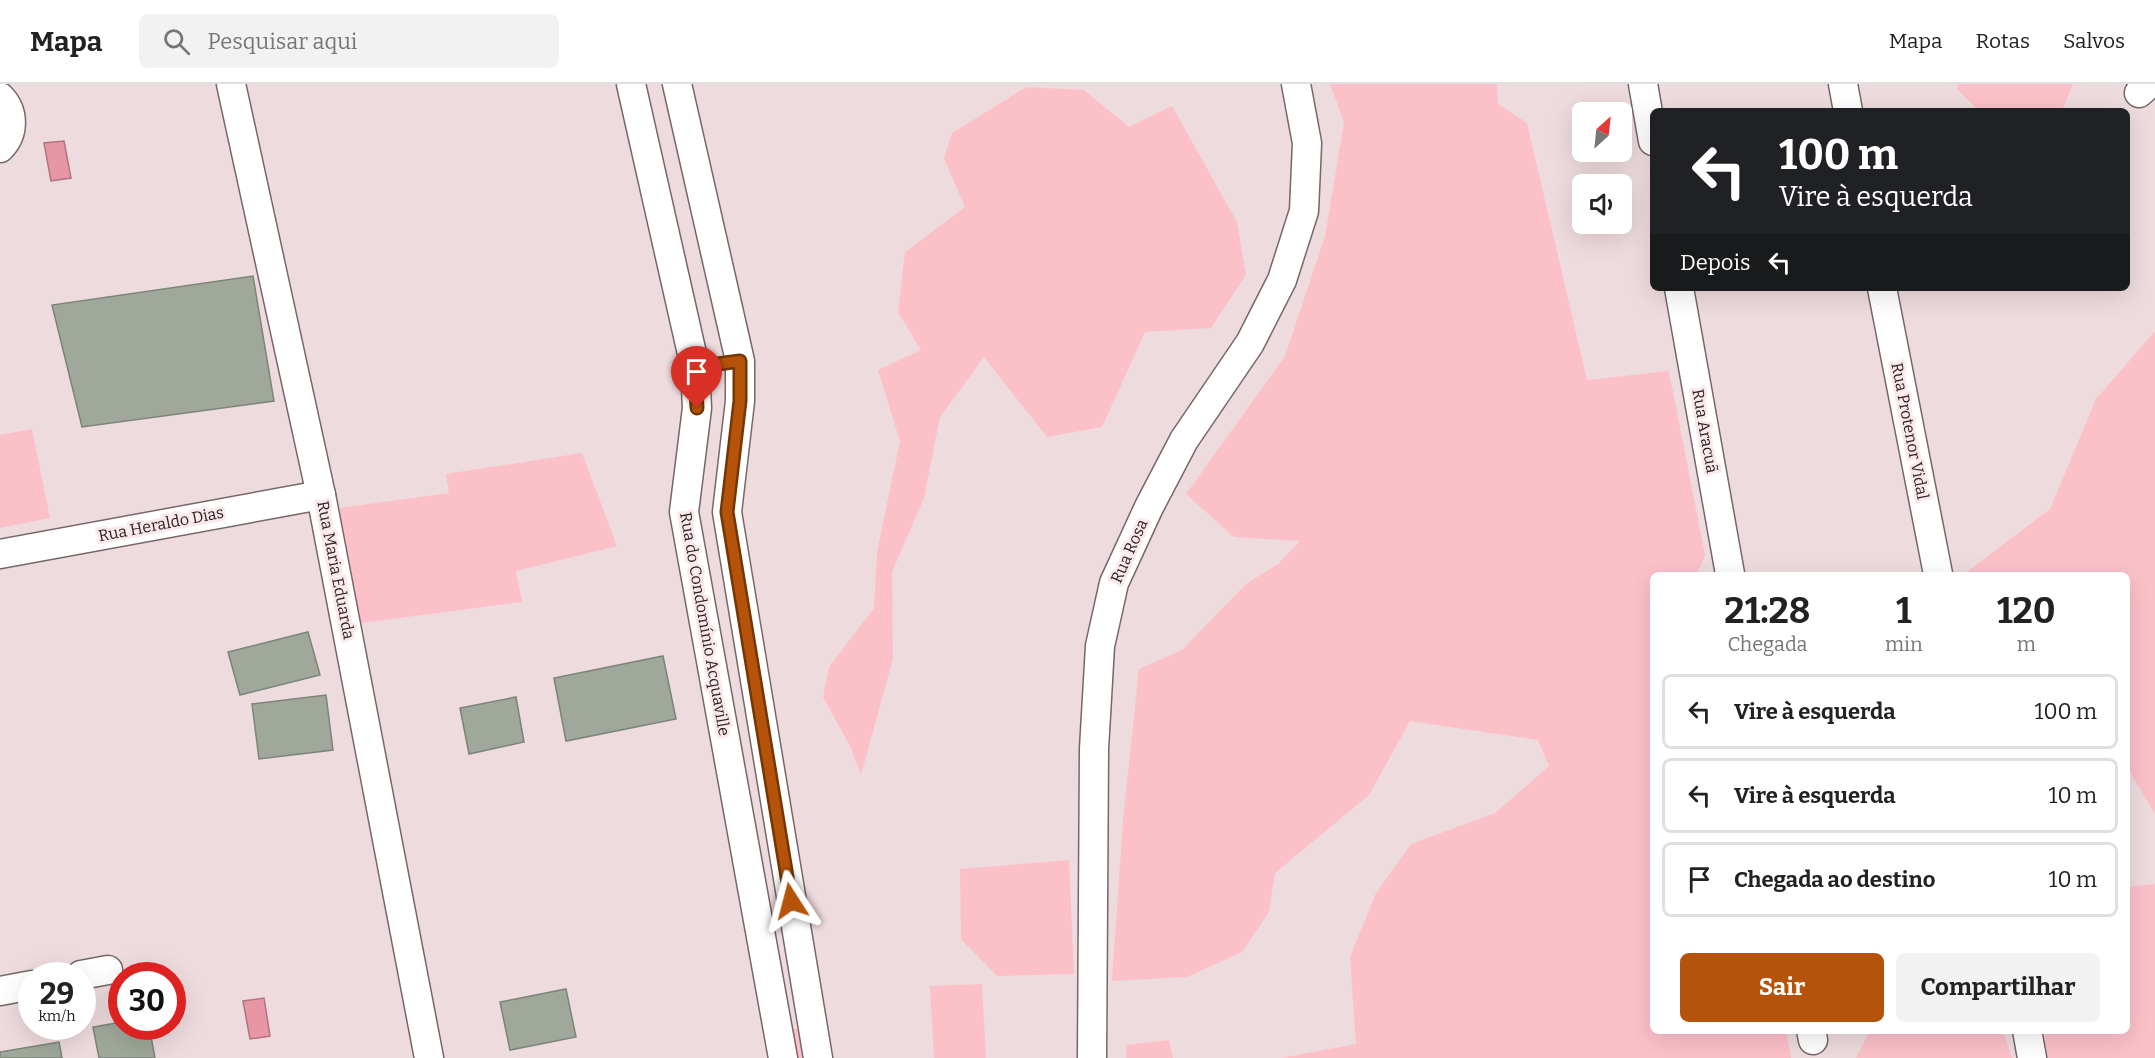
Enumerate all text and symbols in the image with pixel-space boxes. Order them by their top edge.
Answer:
search box [139,14,559,68]
text: Mapa [30,25,103,58]
icon: search [160,25,193,58]
text: Pesquisar aqui [208,28,357,55]
text: Mapa [1889,28,1943,54]
text: Rotas [1976,28,2030,54]
text: Salvos [2063,28,2125,54]
north arrow [1572,102,1632,162]
map controls [1572,102,1632,234]
text: 100 m [1779,130,1898,180]
icon: left [1680,132,1758,210]
button: sound [1572,174,1632,234]
text: Vire à esquerda [1779,181,1973,213]
icon: left [1763,246,1796,279]
text: Depois [1680,249,1751,276]
pin [671,346,722,408]
icon: arrive [680,355,713,388]
street label: Rua Protenor Vidal [1887,361,1933,501]
street label: Rua Aracuã [1688,387,1722,475]
street label: Rua Maria Eduarda [313,499,359,641]
street label: Rua Heraldo Dias [97,503,225,545]
street label: Rua do Condomínio Acquaville [676,511,734,737]
street label: Rua Rosa [1107,516,1152,586]
text: 21:28 [1724,589,1811,633]
text: 1 [1896,589,1912,633]
text: 120 [1997,589,2056,633]
text: Chegada [1727,632,1808,656]
text: min [1885,632,1923,656]
text: m [2017,632,2036,656]
icon: left [1683,695,1716,728]
text: Vire à esquerda [1734,698,1895,725]
text: 100 m [2034,698,2097,725]
icon: left [1683,779,1716,812]
text: Vire à esquerda [1734,782,1895,809]
text: 10 m [2049,782,2097,809]
icon: arrive [1683,863,1716,896]
text: Chegada ao destino [1734,866,1935,893]
text: 10 m [2049,866,2097,893]
position arrow [759,869,823,933]
button: Sair [1680,953,1884,1022]
button: Compartilhar [1896,953,2100,1022]
speed limit sign: 30 [108,962,186,1040]
text: 29 [40,976,74,1012]
text: km/h [38,1007,76,1025]

